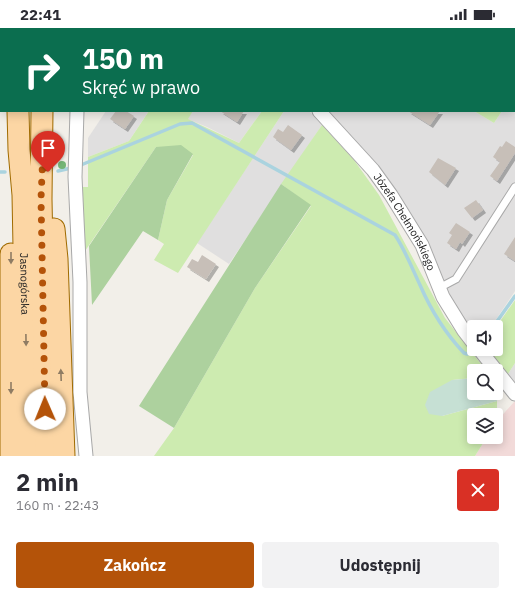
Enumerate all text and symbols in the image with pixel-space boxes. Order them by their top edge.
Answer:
text: 22:41 [20,5,61,24]
text: 150 m [82,40,164,77]
icon: right [16,44,68,96]
text: Skręć w prawo [82,76,200,99]
pin [31,131,65,172]
icon: arrive [37,137,59,159]
street label: Józefa Chełmońskiego [371,170,439,273]
one-way arrow [8,252,14,265]
street label: Jasnogórska [17,253,32,315]
map controls [467,320,503,444]
button: sound [467,320,503,356]
one-way arrow [23,334,30,346]
button: search [467,364,503,400]
one-way arrow [58,368,64,381]
one-way arrow [8,382,14,395]
position arrow [24,388,66,430]
button: layers [467,408,503,444]
text: 2 min [16,466,79,498]
button: close [457,469,499,511]
text: 160 m · 22:43 [16,497,99,514]
button: Zakończ [16,542,254,588]
button: Udostępnij [262,542,499,588]

